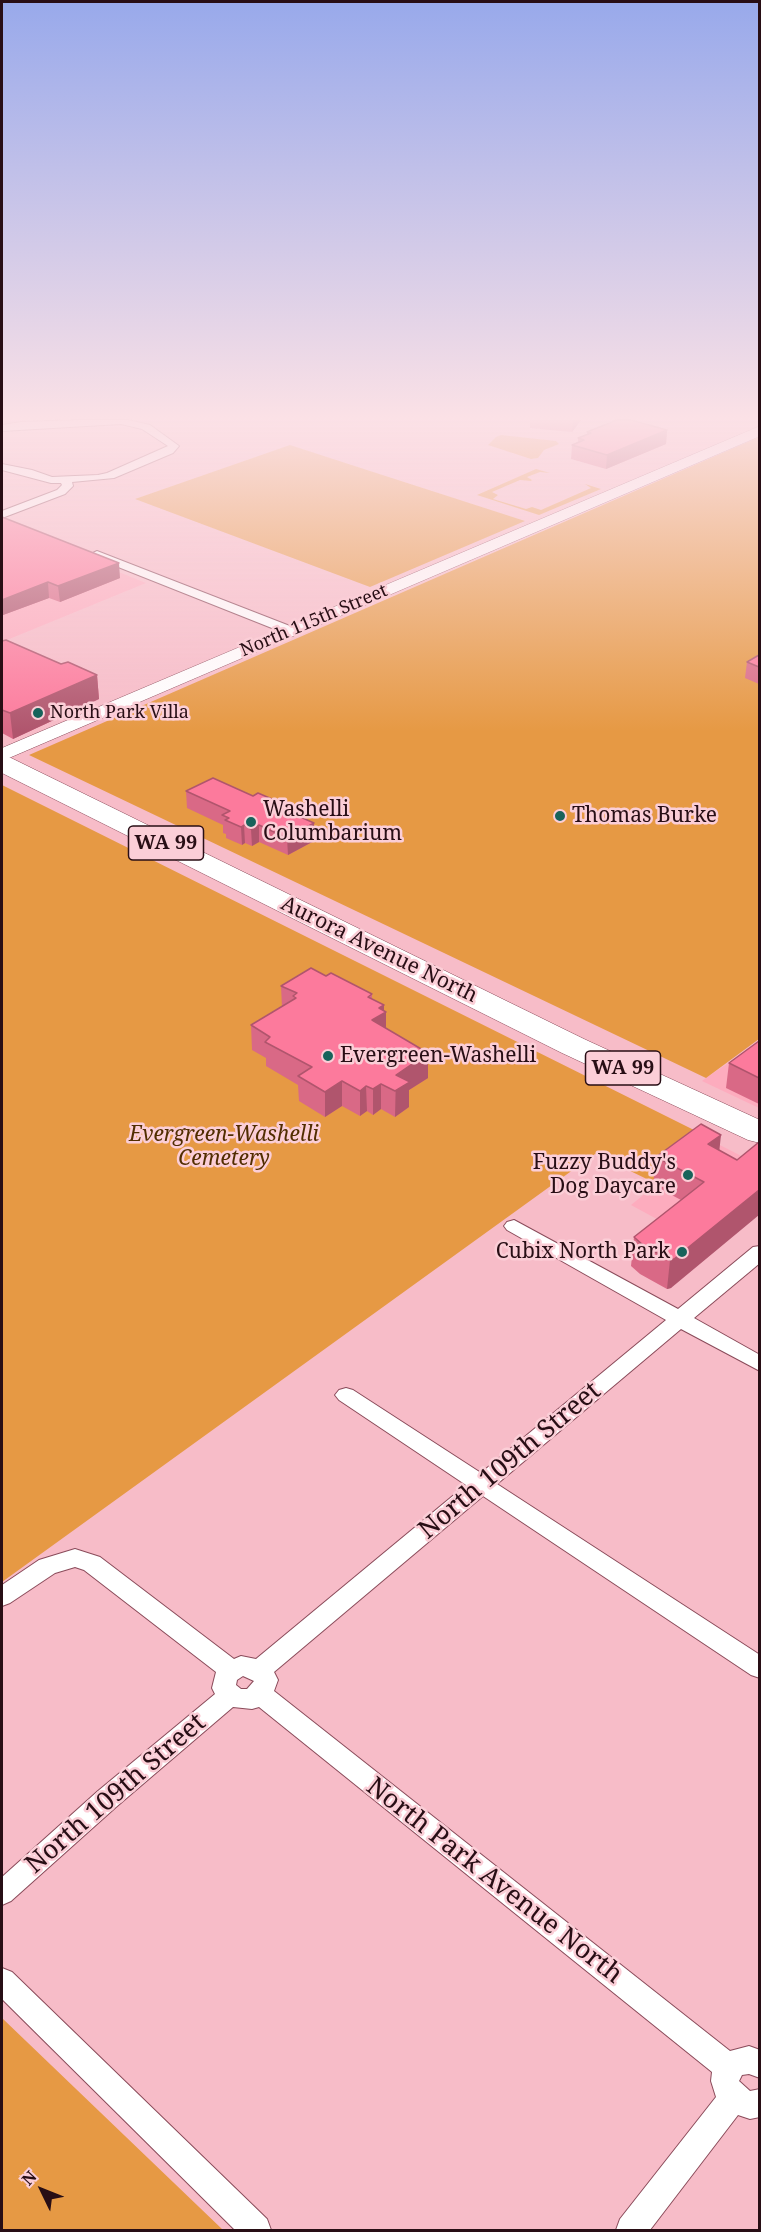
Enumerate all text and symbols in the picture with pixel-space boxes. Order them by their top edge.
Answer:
street label: North 115th Street [237,580,391,662]
place label: North Park Villa [50,702,189,724]
marker: North Park Villa [31,706,45,720]
place label: Washelli Columbarium [263,797,402,847]
place label: Thomas Burke [572,803,717,829]
marker: Thomas Burke [553,809,567,823]
marker: Washelli Columbarium [244,815,258,829]
road number: WA 99 [128,826,204,860]
street label: Aurora Avenue North [277,891,481,1009]
place label: Evergreen-Washelli [340,1043,536,1069]
marker: Evergreen-Washelli [321,1049,335,1063]
road number: WA 99 [586,1051,660,1085]
park label: Evergreen-Washelli Cemetery [129,1122,319,1172]
place label: Fuzzy Buddy's Dog Daycare [533,1150,676,1200]
marker: Fuzzy Buddy's Dog Daycare [681,1168,695,1182]
place label: Cubix North Park [496,1239,670,1265]
marker: Cubix North Park [675,1245,689,1259]
street label: North 109th Street [413,1376,607,1546]
street label: North 109th Street [20,1707,212,1881]
street label: North Park Avenue North [360,1771,628,1991]
north arrow [12,2160,72,2220]
text: N [16,2166,41,2190]

